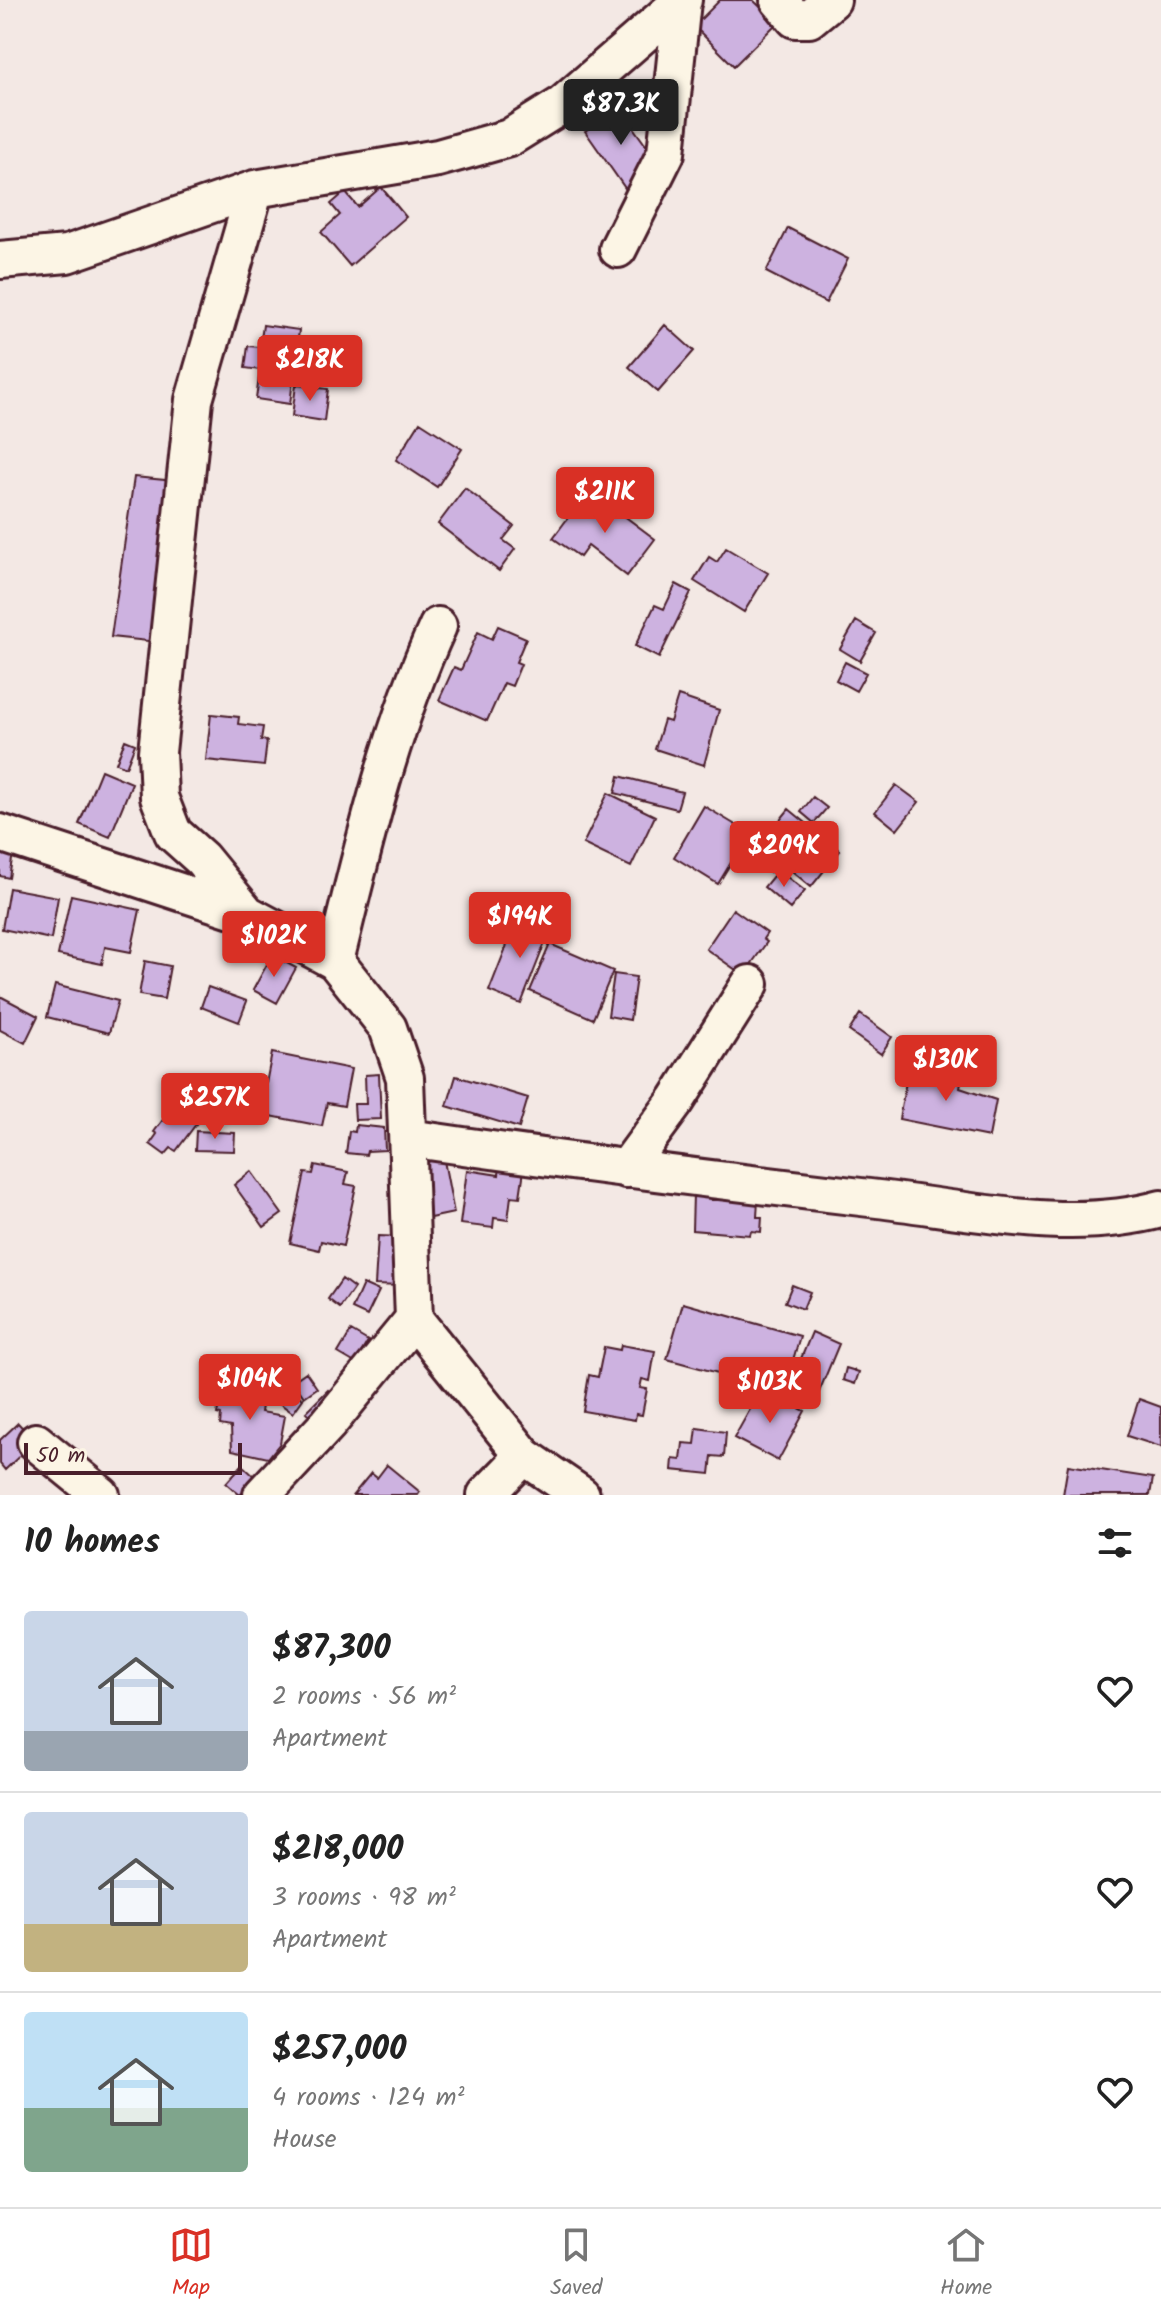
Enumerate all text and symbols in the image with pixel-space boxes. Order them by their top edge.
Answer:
pin: $87.3K [556,79,686,147]
text: $87.3K [581,84,661,126]
pin: $218K [254,335,366,403]
text: $218K [275,340,345,382]
pin: $211K [549,467,661,535]
text: $211K [574,472,636,514]
pin: $209K [728,821,840,889]
text: $209K [748,826,820,868]
pin: $194K [464,892,576,960]
text: $194K [487,897,553,939]
pin: $102K [218,911,330,979]
text: $102K [240,916,308,958]
pin: $130K [890,1035,1002,1103]
text: $130K [913,1040,979,1082]
pin: $257K [159,1073,271,1141]
text: $257K [179,1078,251,1120]
pin: $104K [194,1354,306,1422]
pin: $103K [714,1357,826,1425]
text: $104K [217,1359,283,1401]
text: $103K [737,1362,803,1404]
scale bar [24,1439,242,1475]
text: 50 m [36,1439,85,1474]
text: 10 homes [24,1516,160,1570]
icon: filters [1093,1521,1137,1565]
text: $87,300 [272,1622,391,1676]
icon: home [88,1643,184,1739]
icon: heart [1093,1669,1137,1713]
text: 2 rooms · 56 m² [272,1676,456,1718]
text: Apartment [272,1718,387,1760]
text: $218,000 [272,1823,404,1877]
icon: home [88,1844,184,1940]
icon: heart [1093,1870,1137,1914]
text: 3 rooms · 98 m² [272,1877,456,1919]
text: Apartment [272,1919,387,1961]
text: $257,000 [272,2023,406,2077]
icon: home [88,2044,184,2140]
icon: heart [1093,2070,1137,2114]
text: 4 rooms · 124 m² [272,2077,464,2119]
text: House [272,2119,336,2161]
tab: Map [169,2223,213,2306]
tab: Saved [550,2223,603,2306]
tab: Home [940,2223,992,2306]

